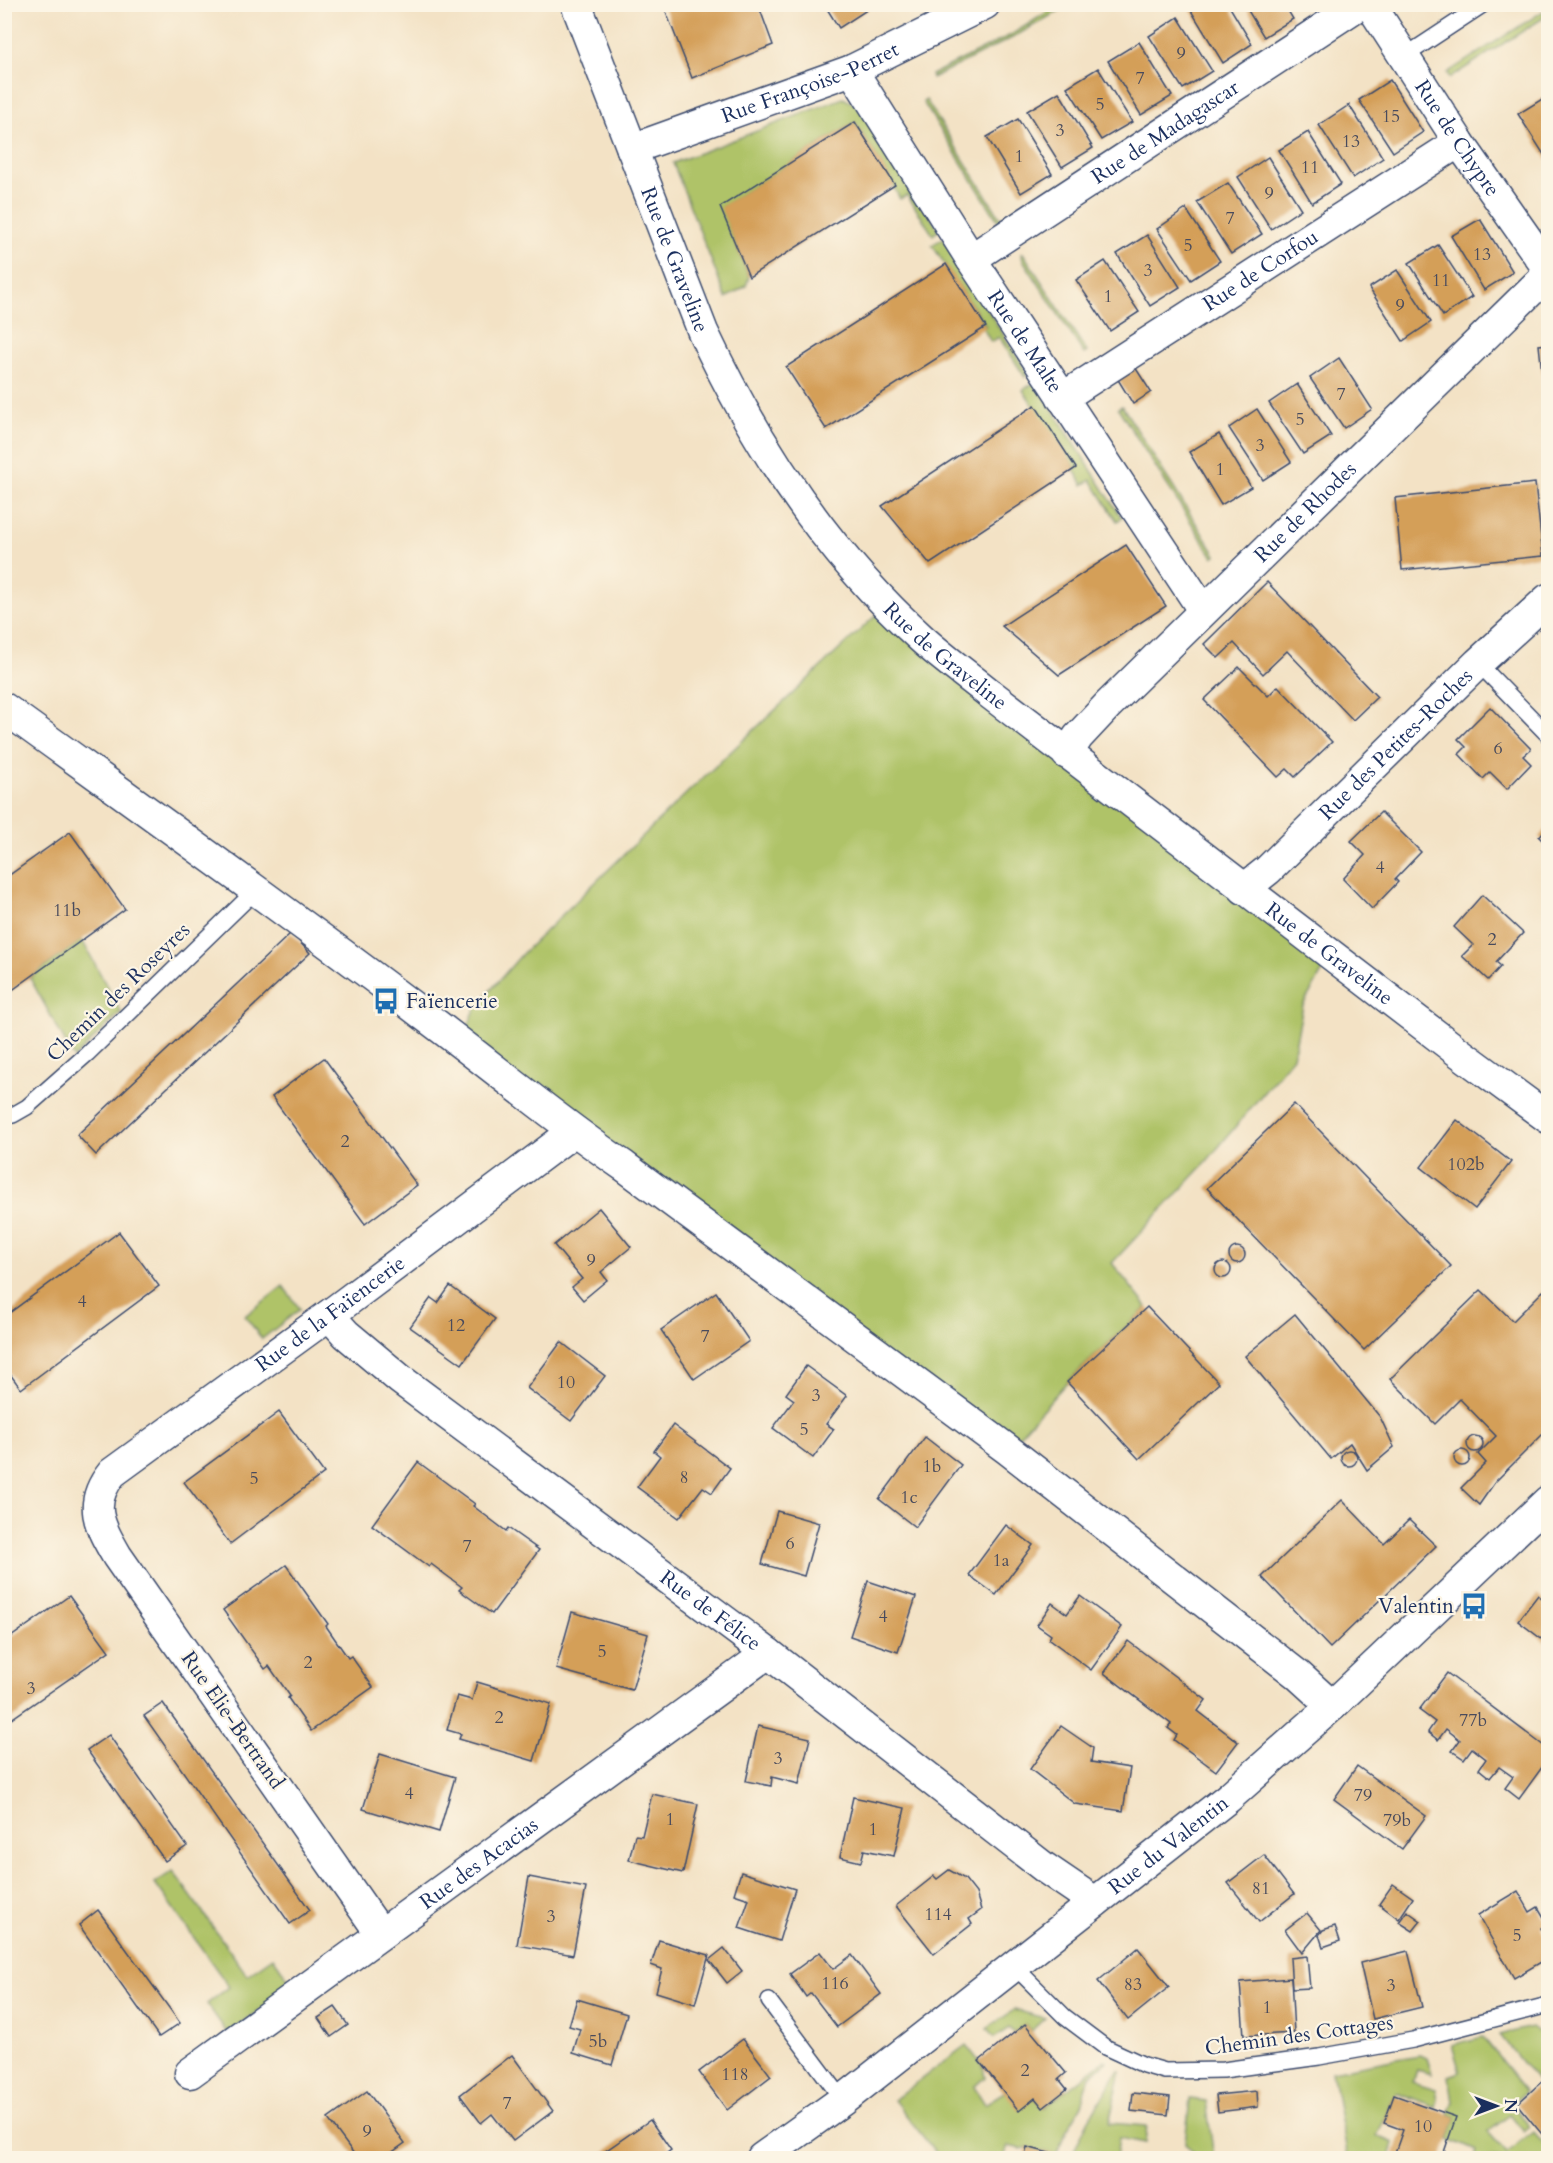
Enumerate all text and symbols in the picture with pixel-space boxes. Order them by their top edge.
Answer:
street label: Rue Françoise-Perret [718,35,904,131]
house number: 9 [1176,41,1186,66]
house number: 7 [1135,66,1145,91]
street label: Rue de Madagascar [1086,73,1245,191]
street label: Rue de Chypre [1408,74,1507,202]
house number: 5 [1095,92,1105,117]
house number: 15 [1382,104,1400,129]
house number: 3 [1055,118,1065,143]
house number: 13 [1342,129,1360,154]
house number: 1 [1014,144,1024,169]
house number: 11 [1301,155,1319,180]
house number: 9 [1264,181,1274,206]
street label: Rue de Graveline [633,183,716,337]
house number: 7 [1225,206,1235,231]
street label: Rue de Corfou [1197,223,1324,318]
house number: 5 [1183,233,1193,258]
house number: 13 [1473,242,1491,267]
house number: 3 [1143,258,1153,283]
house number: 11 [1432,268,1450,293]
street label: Rue de Malte [980,284,1070,399]
house number: 1 [1103,284,1113,309]
house number: 9 [1395,293,1405,318]
house number: 7 [1336,382,1346,407]
house number: 5 [1295,407,1305,432]
house number: 3 [1255,433,1265,458]
street label: Rue de Rhodes [1248,455,1363,569]
house number: 1 [1215,457,1225,482]
street label: Rue de Graveline [877,596,1013,717]
street label: Rue des Petites-Roches [1313,662,1479,827]
house number: 6 [1493,736,1503,761]
house number: 4 [1375,855,1385,880]
street label: Rue de Graveline [1259,896,1399,1012]
house number: 11b [53,898,81,923]
street label: Chemin des Roseyres [40,916,197,1069]
house number: 2 [1487,927,1497,952]
bus stop icon: Faïencerie [371,986,401,1016]
place label: Faïencerie [406,987,498,1016]
house number: 2 [340,1129,350,1154]
house number: 102b [1447,1152,1485,1177]
house number: 9 [586,1248,596,1273]
street label: Rue de la Faïencerie [250,1249,411,1379]
house number: 4 [77,1289,87,1314]
house number: 12 [447,1313,465,1338]
house number: 7 [700,1324,710,1349]
house number: 10 [557,1370,575,1395]
house number: 3 [811,1383,821,1408]
house number: 5 [799,1417,809,1442]
house number: 1b [923,1454,941,1479]
house number: 8 [679,1465,689,1490]
house number: 5 [249,1466,259,1491]
house number: 1c [900,1485,918,1510]
house number: 6 [785,1531,795,1556]
house number: 7 [462,1534,472,1559]
house number: 1a [993,1548,1010,1573]
street label: Rue de Félice [654,1563,767,1658]
bus stop icon: Valentin [1459,1591,1489,1621]
place label: Valentin [1378,1592,1454,1621]
house number: 4 [878,1604,888,1629]
house number: 5 [597,1639,607,1664]
street label: Rue Elie-Bertrand [174,1645,291,1795]
house number: 2 [303,1650,313,1675]
house number: 3 [26,1676,36,1701]
house number: 2 [494,1705,504,1730]
house number: 77b [1459,1708,1487,1733]
house number: 3 [773,1746,783,1771]
house number: 4 [404,1781,414,1806]
house number: 79 [1354,1783,1372,1808]
street label: Rue du Valentin [1102,1789,1235,1902]
house number: 1 [665,1807,675,1832]
house number: 79b [1383,1808,1411,1833]
street label: Rue des Acacias [414,1811,544,1916]
house number: 1 [868,1817,878,1842]
house number: 81 [1252,1876,1270,1901]
house number: 114 [924,1902,952,1927]
house number: 3 [546,1904,556,1929]
house number: 5 [1512,1923,1522,1948]
house number: 116 [821,1971,849,1996]
house number: 83 [1124,1972,1142,1997]
house number: 3 [1386,1973,1396,1998]
house number: 1 [1262,1995,1272,2020]
street label: Chemin des Cottages [1203,2008,1395,2063]
house number: 5b [589,2029,607,2054]
house number: 2 [1020,2058,1030,2083]
house number: 118 [721,2062,749,2087]
north arrow [1466,2076,1526,2136]
house number: 7 [502,2091,512,2116]
text: N [1499,2099,1521,2113]
house number: 10 [1414,2114,1432,2139]
house number: 9 [362,2119,372,2144]

